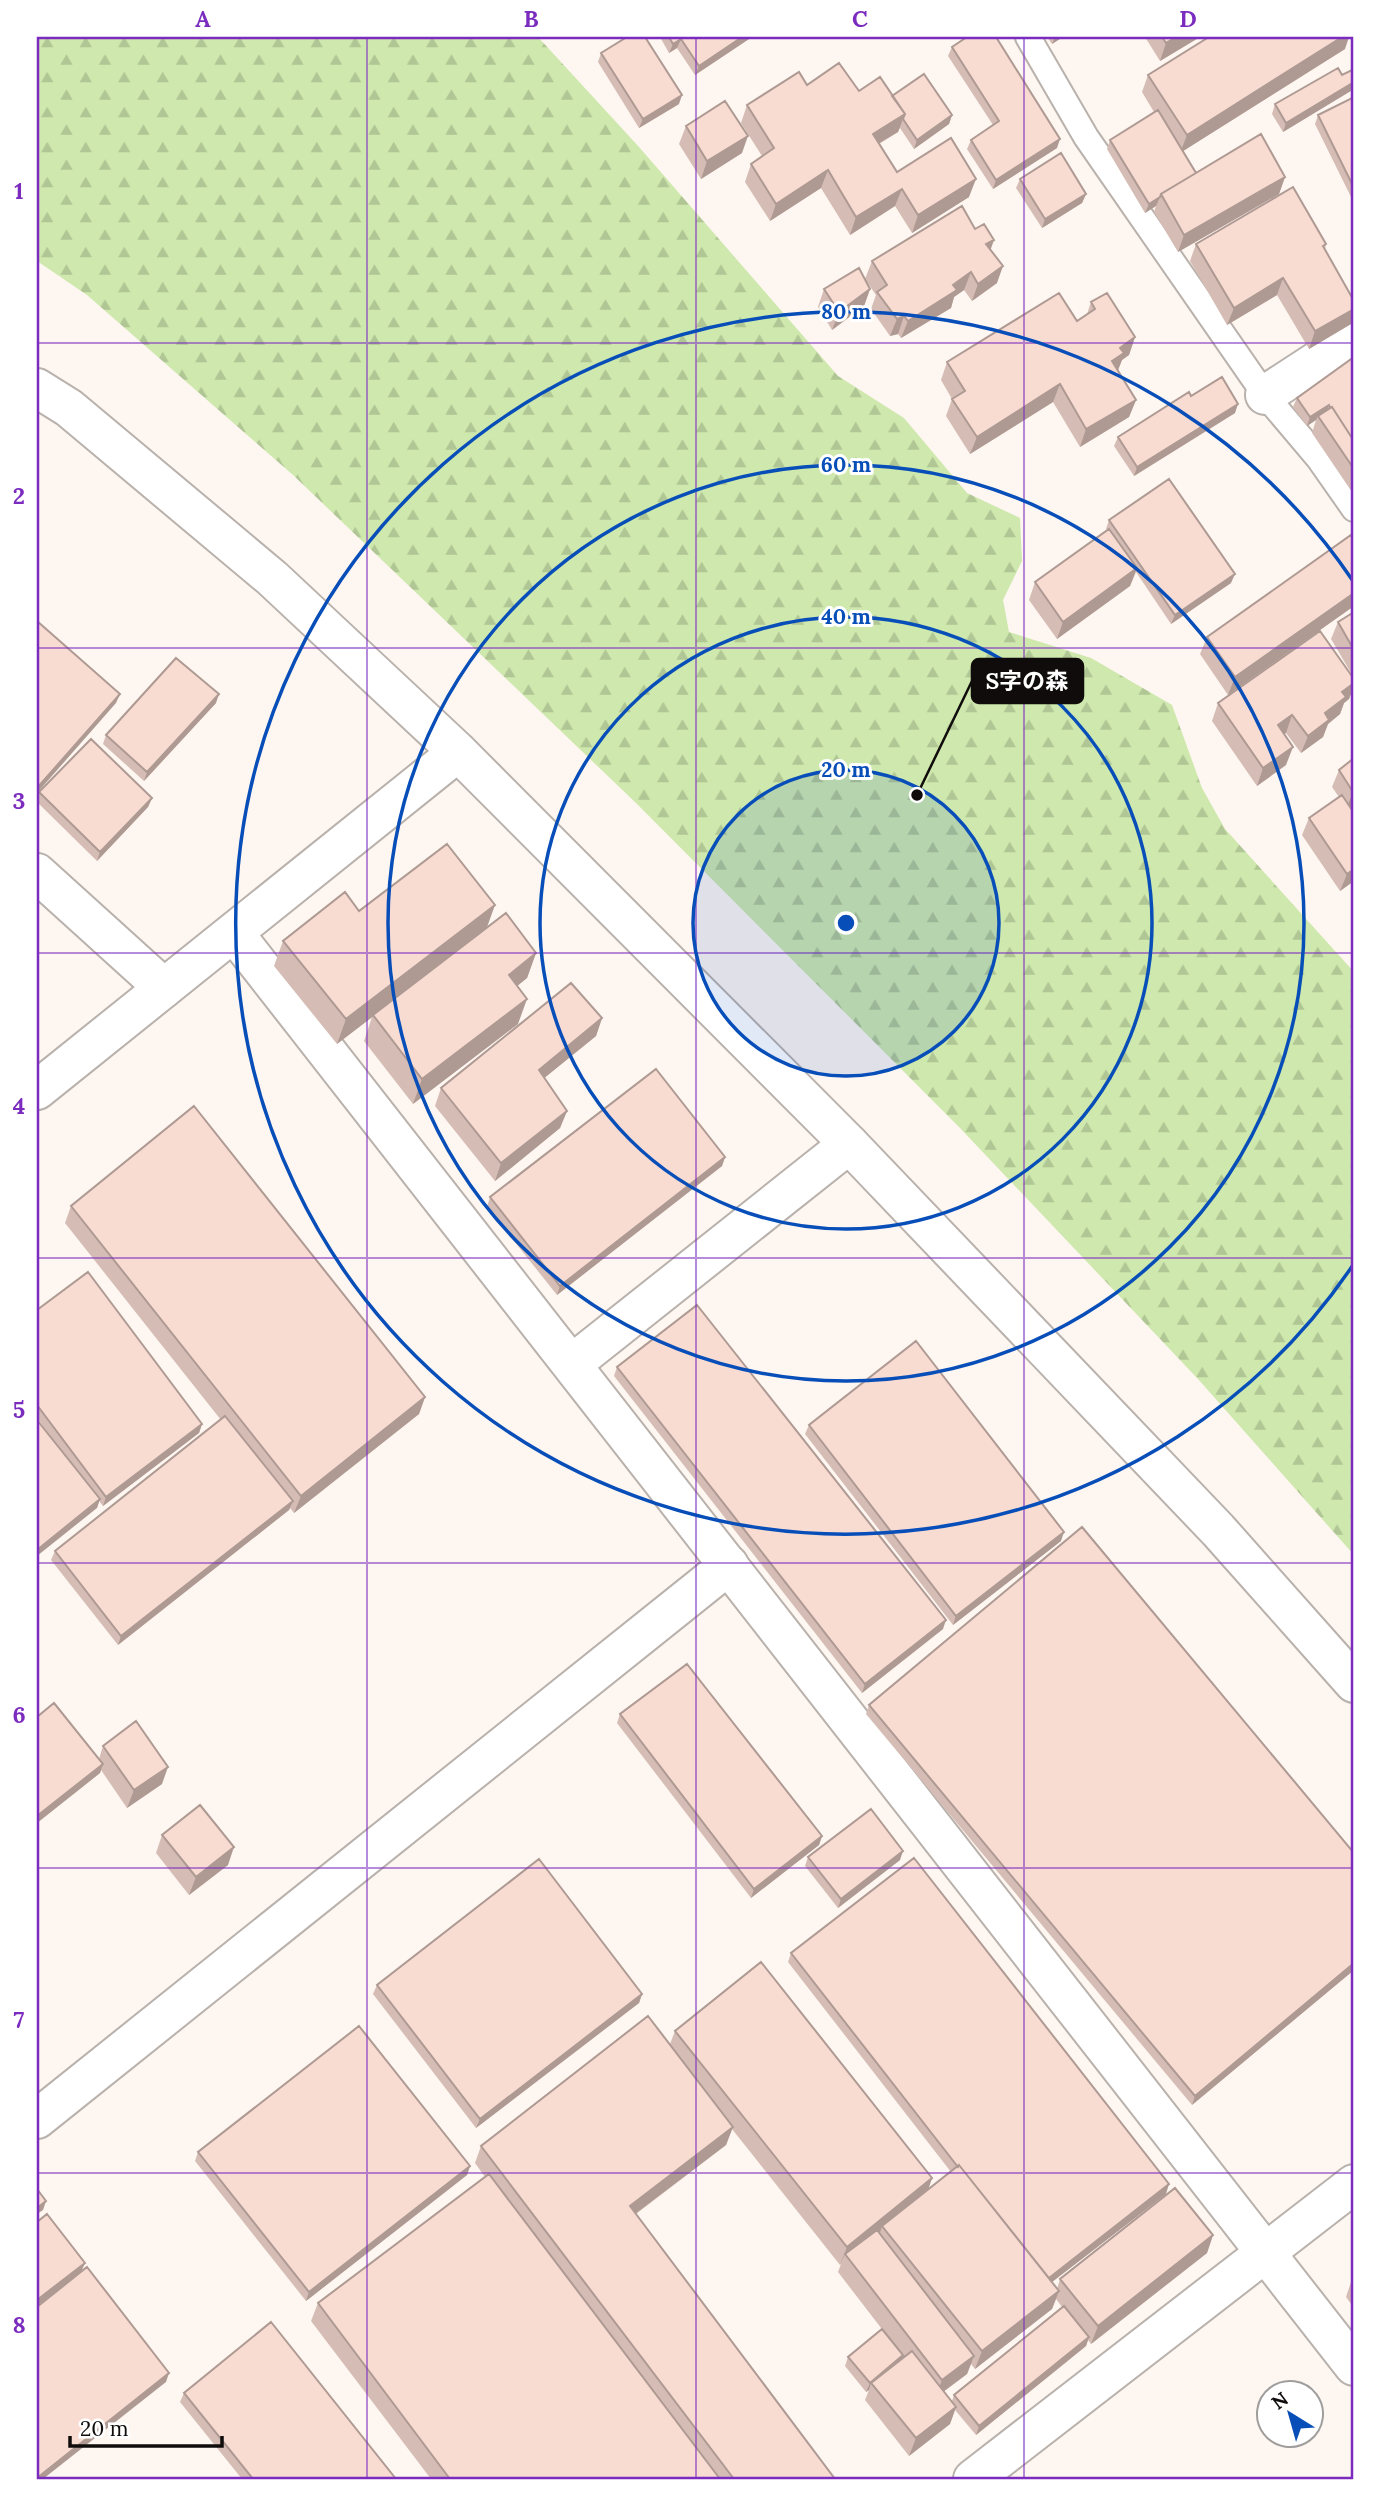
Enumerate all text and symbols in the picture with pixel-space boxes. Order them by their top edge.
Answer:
text: A [195,4,211,33]
text: B [523,4,539,33]
text: C [852,4,868,33]
text: D [1179,4,1197,33]
text: 1 [14,176,24,205]
text: 80 m [821,298,871,325]
text: 60 m [821,451,871,478]
text: 2 [13,481,25,510]
text: 40 m [821,603,871,630]
callout: S字の森 [972,659,1083,703]
text: S字の森 [986,666,1068,695]
text: 20 m [821,756,871,783]
text: 3 [13,786,25,815]
centre of rings [834,911,858,935]
text: 4 [13,1091,25,1120]
text: 5 [13,1395,25,1424]
text: 6 [12,1700,26,1729]
text: 7 [14,2005,25,2034]
text: 8 [12,2310,26,2339]
north arrow [1254,2380,1324,2450]
text: N [1267,2386,1293,2414]
scale bar [70,2404,222,2448]
text: 20 m [80,2415,129,2442]

